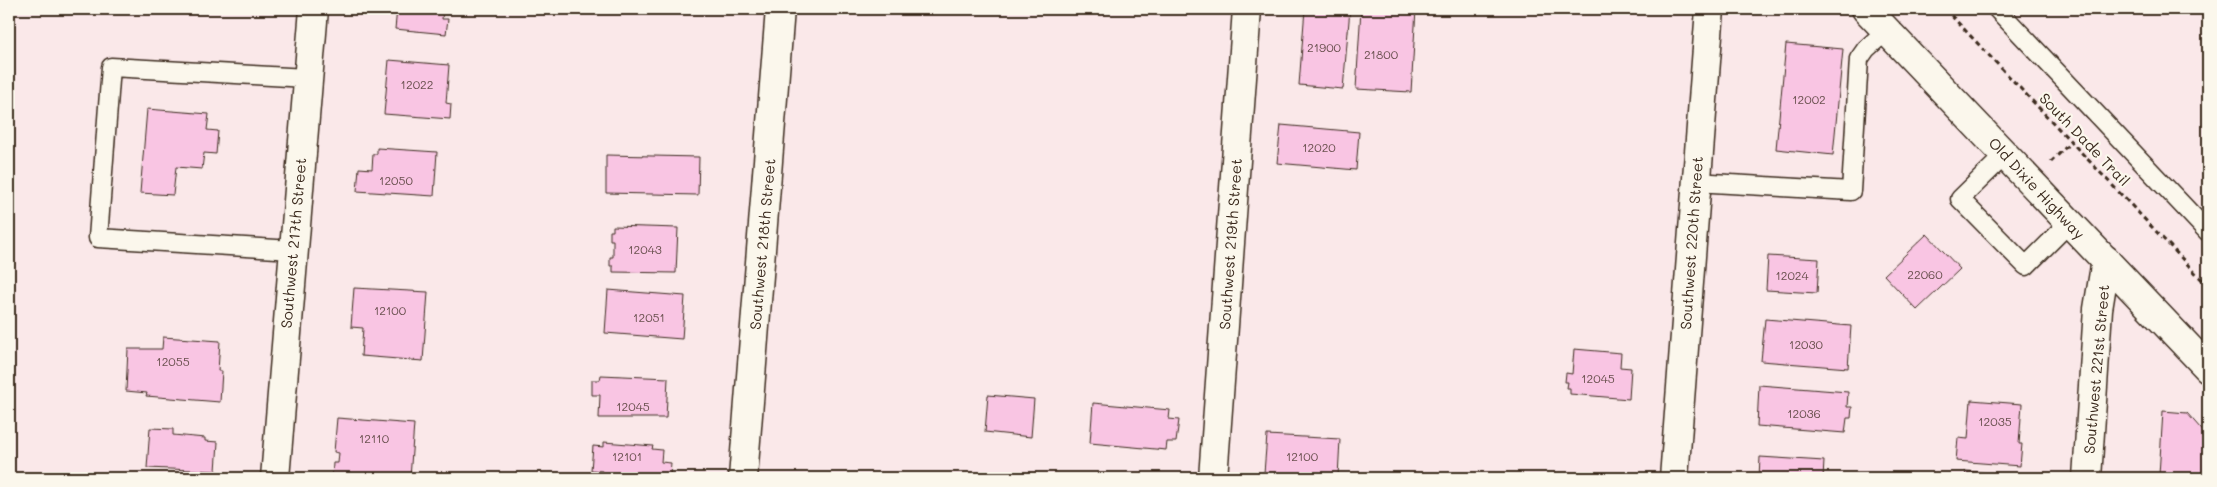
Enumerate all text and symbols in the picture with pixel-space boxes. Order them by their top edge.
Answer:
house number: 21900 [1307,39,1342,55]
house number: 21800 [1364,46,1399,62]
house number: 12022 [401,76,433,92]
street label: South Dade Trail [2035,88,2135,190]
house number: 12002 [1792,91,1826,107]
street label: Old Dixie Highway [1985,133,2090,243]
house number: 12020 [1302,139,1336,155]
street label: Southwest 220th Street [1675,156,1707,330]
street label: Southwest 217th Street [276,157,310,329]
street label: Southwest 218th Street [745,157,779,331]
street label: Southwest 219th Street [1214,158,1246,330]
house number: 12050 [379,172,414,188]
house number: 12043 [628,241,662,257]
house number: 22060 [1907,266,1943,282]
house number: 12024 [1775,267,1809,283]
street label: Southwest 221st Street [2079,283,2113,455]
house number: 12100 [374,302,407,318]
house number: 12051 [633,309,665,325]
house number: 12030 [1789,336,1824,352]
house number: 12055 [156,353,190,369]
house number: 12045 [1581,370,1615,386]
house number: 12045 [616,398,650,414]
house number: 12036 [1787,405,1821,421]
house number: 12035 [1978,413,2012,429]
house number: 12110 [359,430,390,446]
house number: 12101 [612,448,642,464]
house number: 12100 [1286,448,1319,464]

